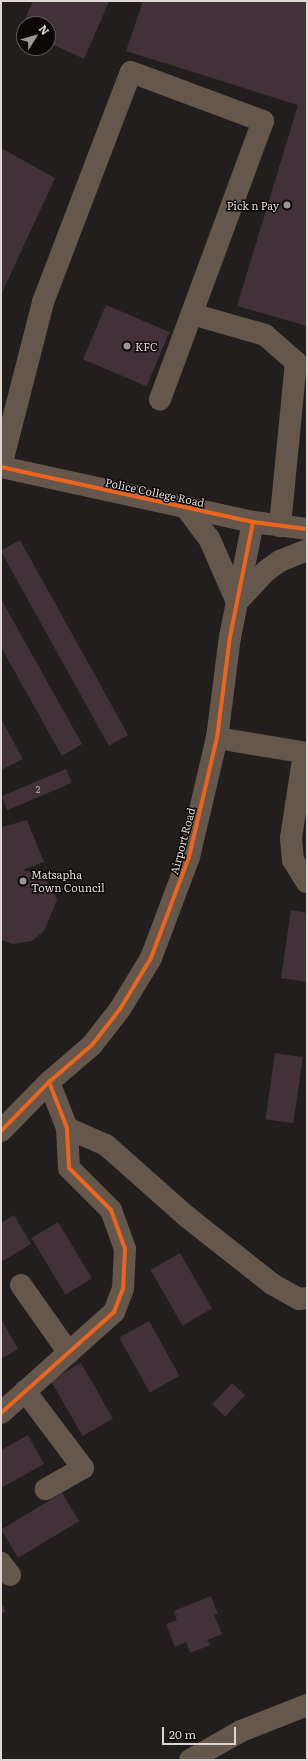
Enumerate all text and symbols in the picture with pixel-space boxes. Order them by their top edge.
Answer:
north arrow [16,16,56,56]
text: N [36,21,54,38]
place label: Pick n Pay [227,198,279,212]
marker: Pick n Pay [282,200,292,210]
place label: KFC [135,339,158,353]
marker: KFC [122,341,132,351]
street label: Police College Road [104,475,206,509]
house number: 2 [36,784,40,794]
street label: Airport Road [167,806,197,876]
place label: Matsapha Town Council [31,868,105,894]
marker: Matsapha Town Council [18,876,28,886]
scale bar [164,1719,238,1745]
text: 20 m [169,1725,196,1743]

